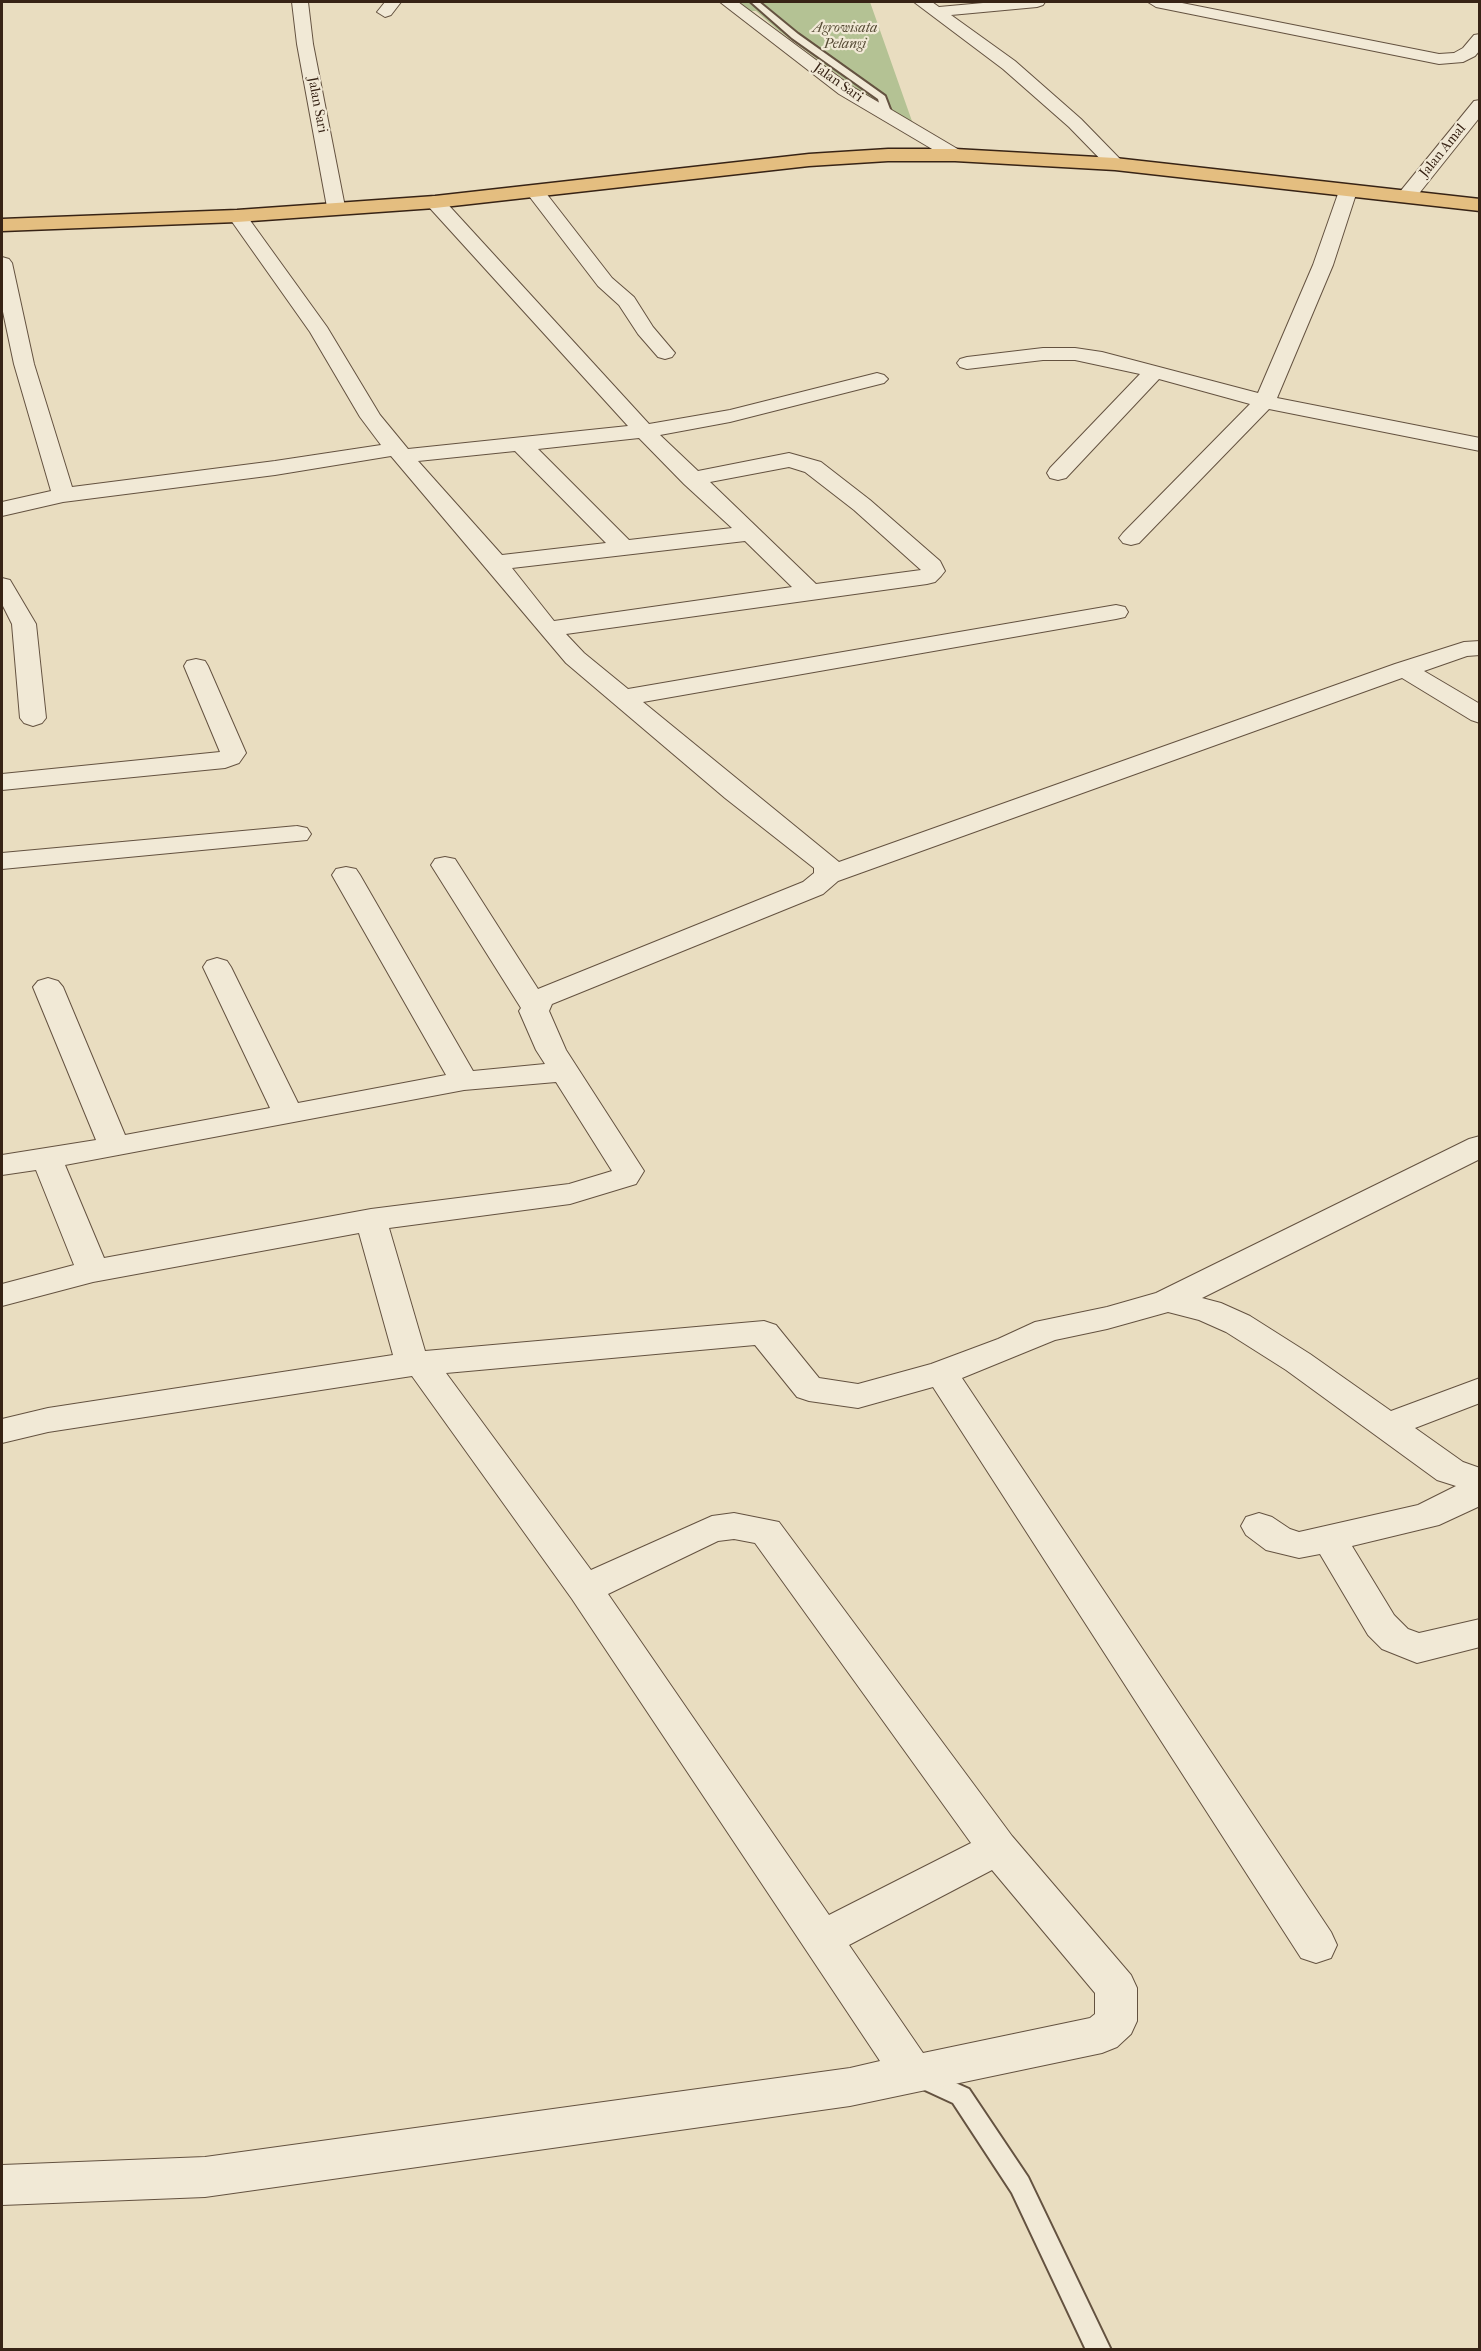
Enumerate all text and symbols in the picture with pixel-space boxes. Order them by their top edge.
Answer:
park label: Agrowisata Pelangi [813,21,877,54]
street label: Jalan Sari [810,60,866,106]
street label: Jalan Sari [303,76,331,134]
street label: Jalan Amal [1416,121,1470,181]

